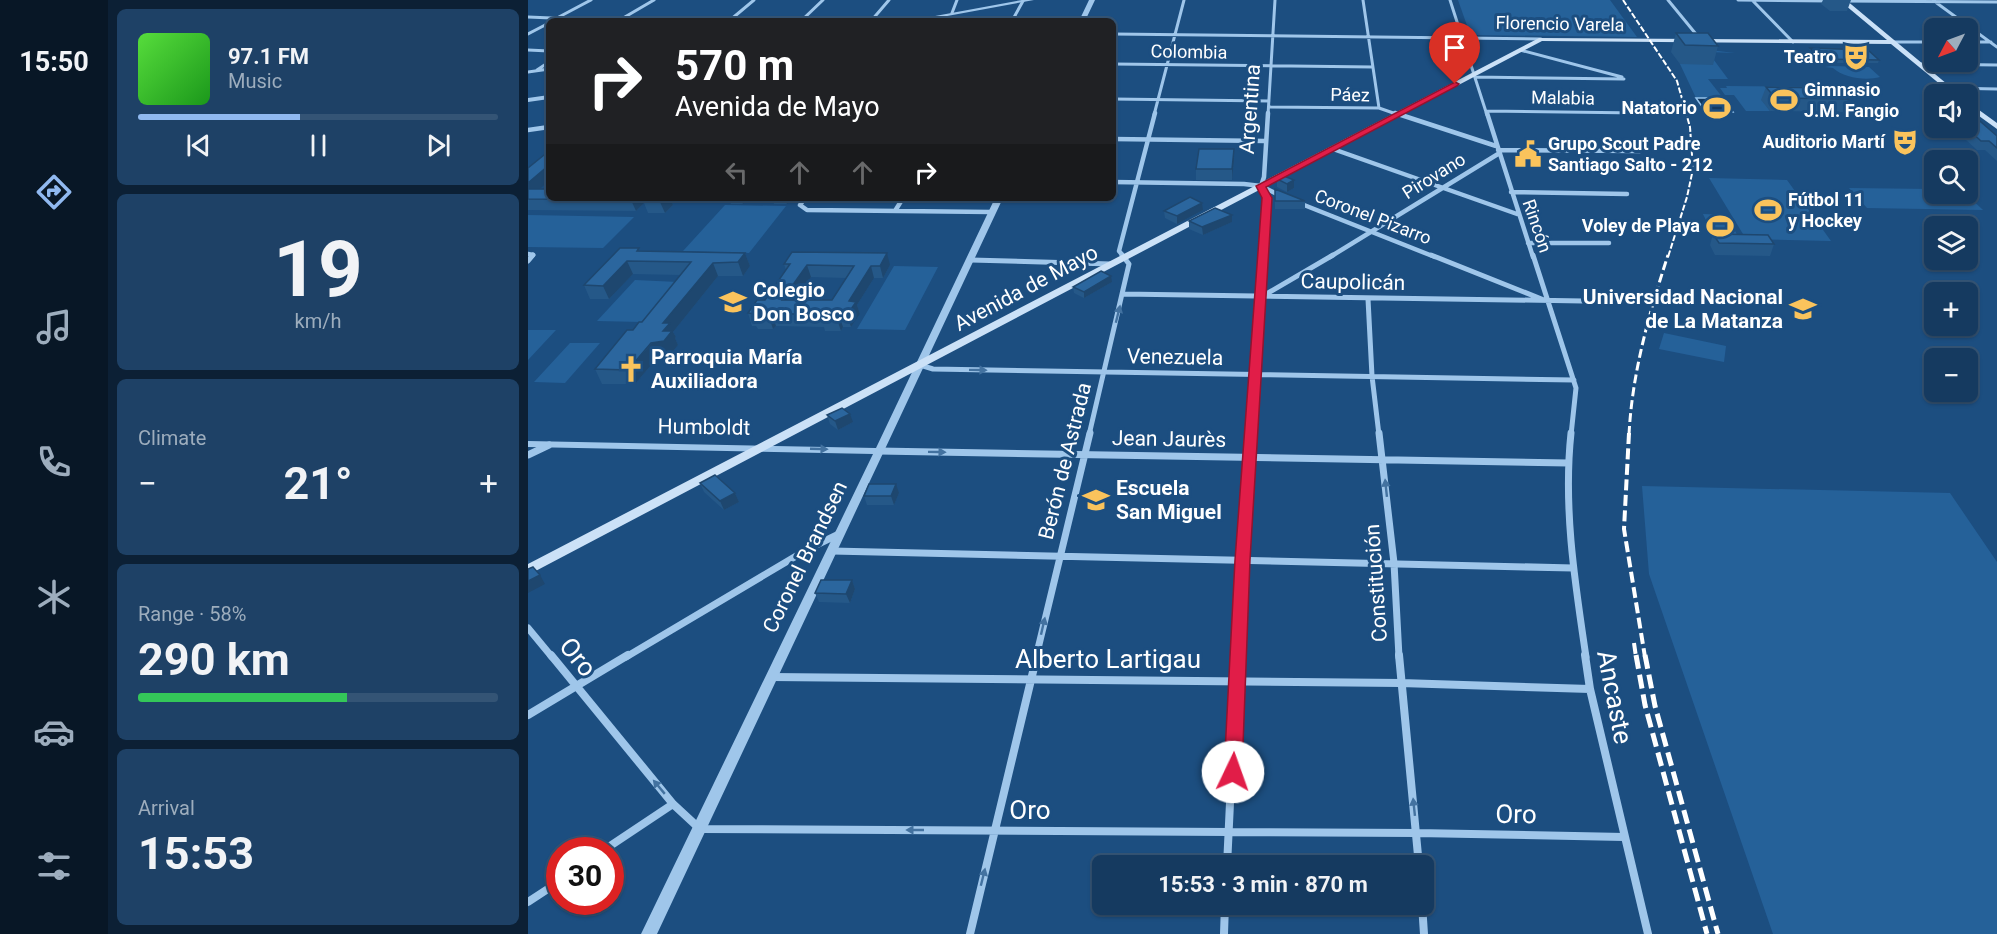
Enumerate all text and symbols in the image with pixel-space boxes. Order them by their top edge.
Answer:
street label: Florencio Varela [1495,12,1625,35]
north arrow [1924,18,1978,72]
map controls [1924,18,1978,402]
pin [1429,22,1480,84]
icon: arrive [1438,31,1471,64]
street label: Colombia [1150,40,1228,63]
text: 570 m [675,41,794,90]
icon: right [576,42,654,120]
theatre icon: Teatro [1841,42,1871,72]
text: 97.1 FM [228,44,309,69]
text: 15:50 [19,46,89,78]
place label: Teatro [1784,46,1836,67]
street label: Argentina [1235,63,1265,155]
text: Music [228,69,282,93]
place label: Gimnasio J.M. Fangio [1804,79,1899,121]
street label: Páez [1330,84,1370,105]
button: sound [1924,84,1978,138]
sports icon: Gimnasio J.M. Fangio [1769,85,1799,115]
street label: Malabia [1531,86,1595,109]
text: Avenida de Mayo [675,91,880,123]
sports icon: Natatorio [1702,93,1732,123]
place label: Natatorio [1621,97,1697,118]
theatre icon: Auditorio Martí [1890,127,1920,157]
icon: previous [182,129,215,162]
icon: pause [302,129,335,162]
icon: next [422,129,455,162]
place label: Auditorio Martí [1763,131,1886,152]
place label: Grupo Scout Padre Santiago Salto - 212 [1548,133,1713,175]
public building icon: Grupo Scout Padre Santiago Salto - 212 [1513,139,1543,169]
street label: Pirovano [1398,148,1469,203]
button: search [1924,150,1978,204]
icon: left [720,156,753,189]
icon: ahead [783,156,816,189]
icon: ahead [846,156,879,189]
icon: right [909,156,942,189]
icon: directions [33,171,75,213]
street label: Coronel Pizarro [1312,185,1434,248]
place label: Fútbol 11 y Hockey [1788,189,1864,231]
sports icon: Fútbol 11 y Hockey [1753,195,1783,225]
street label: Rincón [1519,196,1556,255]
sports icon: Voley de Playa [1705,211,1735,241]
place label: Voley de Playa [1582,215,1700,236]
button: layers [1924,216,1978,270]
text: 19 [273,224,363,315]
street label: Avenida de Mayo [950,240,1102,336]
street label: Caupolicán [1300,269,1406,295]
place label: Colegio Don Bosco [753,278,854,326]
button: + [1924,282,1978,336]
place label: Universidad Nacional de La Matanza [1583,285,1783,333]
school or university icon: Colegio Don Bosco [718,287,748,317]
school or university icon: Universidad Nacional de La Matanza [1788,294,1818,324]
one-way arrow [1114,305,1124,323]
icon: music [33,306,75,348]
text: km/h [295,309,341,333]
street label: Venezuela [1127,344,1223,370]
place label: Parroquia María Auxiliadora [651,345,802,393]
button: − [1924,348,1978,402]
church icon: Parroquia María Auxiliadora [616,354,646,384]
one-way arrow [968,365,987,375]
street label: Berón de Astrada [1034,380,1096,542]
street label: Humboldt [658,414,751,440]
text: Climate [138,426,206,450]
street label: Jean Jaurès [1112,426,1226,452]
icon: phone [33,441,75,483]
one-way arrow [809,445,828,454]
one-way arrow [928,447,947,457]
text: 21° [283,457,353,510]
text: − [138,464,157,503]
text: + [479,464,498,503]
place label: Escuela San Miguel [1116,476,1222,524]
street label: Coronel Brandsen [758,477,852,637]
one-way arrow [1381,478,1391,497]
school or university icon: Escuela San Miguel [1081,485,1111,515]
street label: Constitución [1360,523,1392,643]
icon: climate [33,576,75,618]
text: Range · 58% [138,602,246,626]
one-way arrow [1039,616,1048,635]
street label: Oro [553,632,603,682]
text: 290 km [138,633,290,686]
street label: Alberto Lartigau [1015,644,1201,674]
street label: Ancaste [1591,648,1639,746]
icon: car [33,711,75,753]
position arrow [1201,740,1265,804]
one-way arrow [653,779,666,795]
street label: Oro [1009,795,1051,825]
text: Arrival [138,796,195,820]
one-way arrow [1410,798,1419,817]
street label: Oro [1495,799,1537,829]
one-way arrow [906,825,925,835]
text: 15:53 [138,827,254,880]
speed limit sign: 30 [546,837,624,915]
icon: filters [33,845,75,887]
one-way arrow [979,868,989,886]
text: 15:53 · 3 min · 870 m [1158,872,1368,897]

